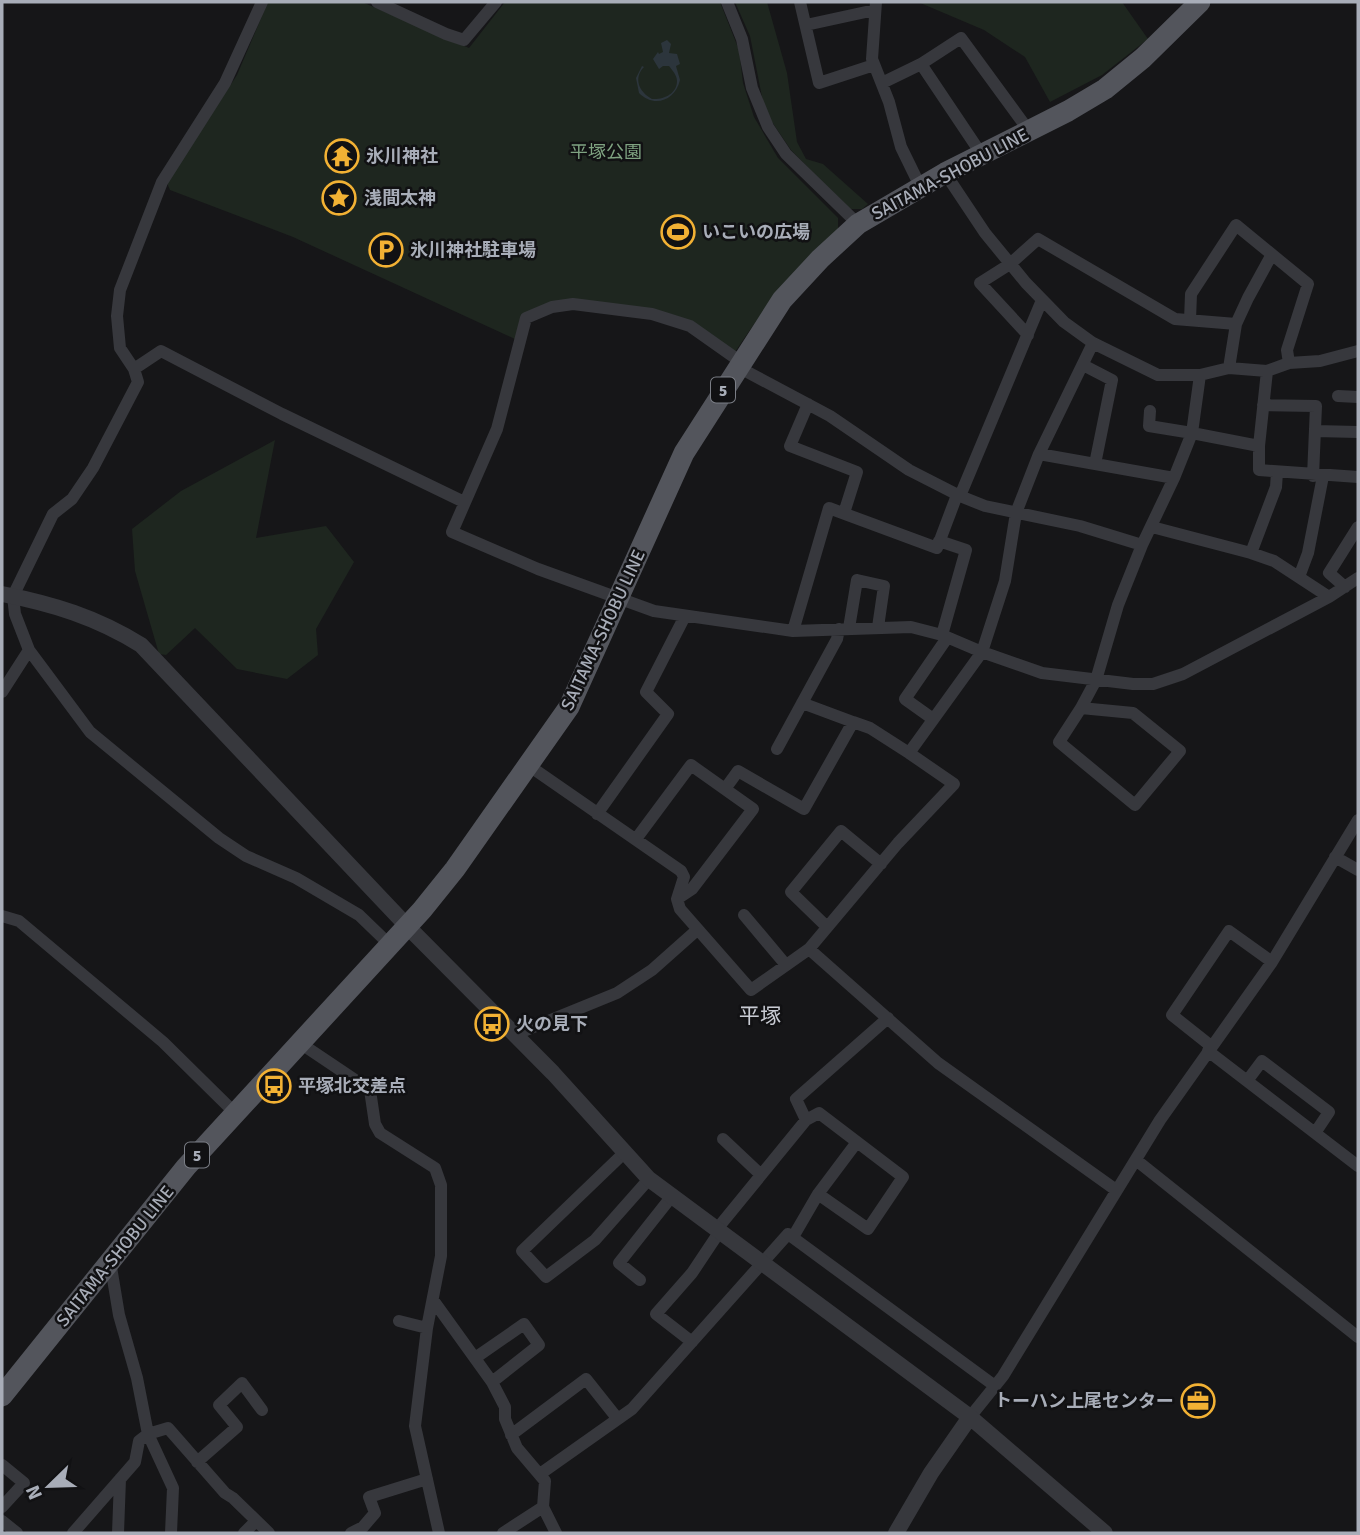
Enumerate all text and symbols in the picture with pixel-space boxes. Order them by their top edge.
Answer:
street label: SAITAMA-SHOBU LINE [868,123,1032,225]
temple icon: 氷川神社 [323,137,361,175]
park label: 平塚公園 [570,141,642,163]
place label: 氷川神社 [366,145,438,167]
place icon: 浅間太神 [320,179,358,217]
place label: 浅間太神 [364,187,436,209]
sports icon: いこいの広場 [659,213,697,251]
place label: いこいの広場 [702,221,810,243]
parking icon: 氷川神社駐車場 [367,231,405,269]
place label: 氷川神社駐車場 [410,239,536,261]
road number: 5 [711,378,735,402]
street label: SAITAMA-SHOBU LINE [556,546,650,714]
district label: 平塚 [739,1003,781,1029]
bus stop icon: 火の見下 [473,1005,511,1043]
place label: 火の見下 [516,1013,588,1035]
bus stop icon: 平塚北交差点 [255,1067,293,1105]
place label: 平塚北交差点 [298,1075,406,1097]
road number: 5 [185,1142,209,1168]
street label: SAITAMA-SHOBU LINE [51,1181,179,1331]
office icon: トーハン上尾センター [1179,1382,1217,1420]
place label: トーハン上尾センター [994,1390,1174,1412]
north arrow [14,1451,84,1521]
text: N [21,1481,48,1503]

